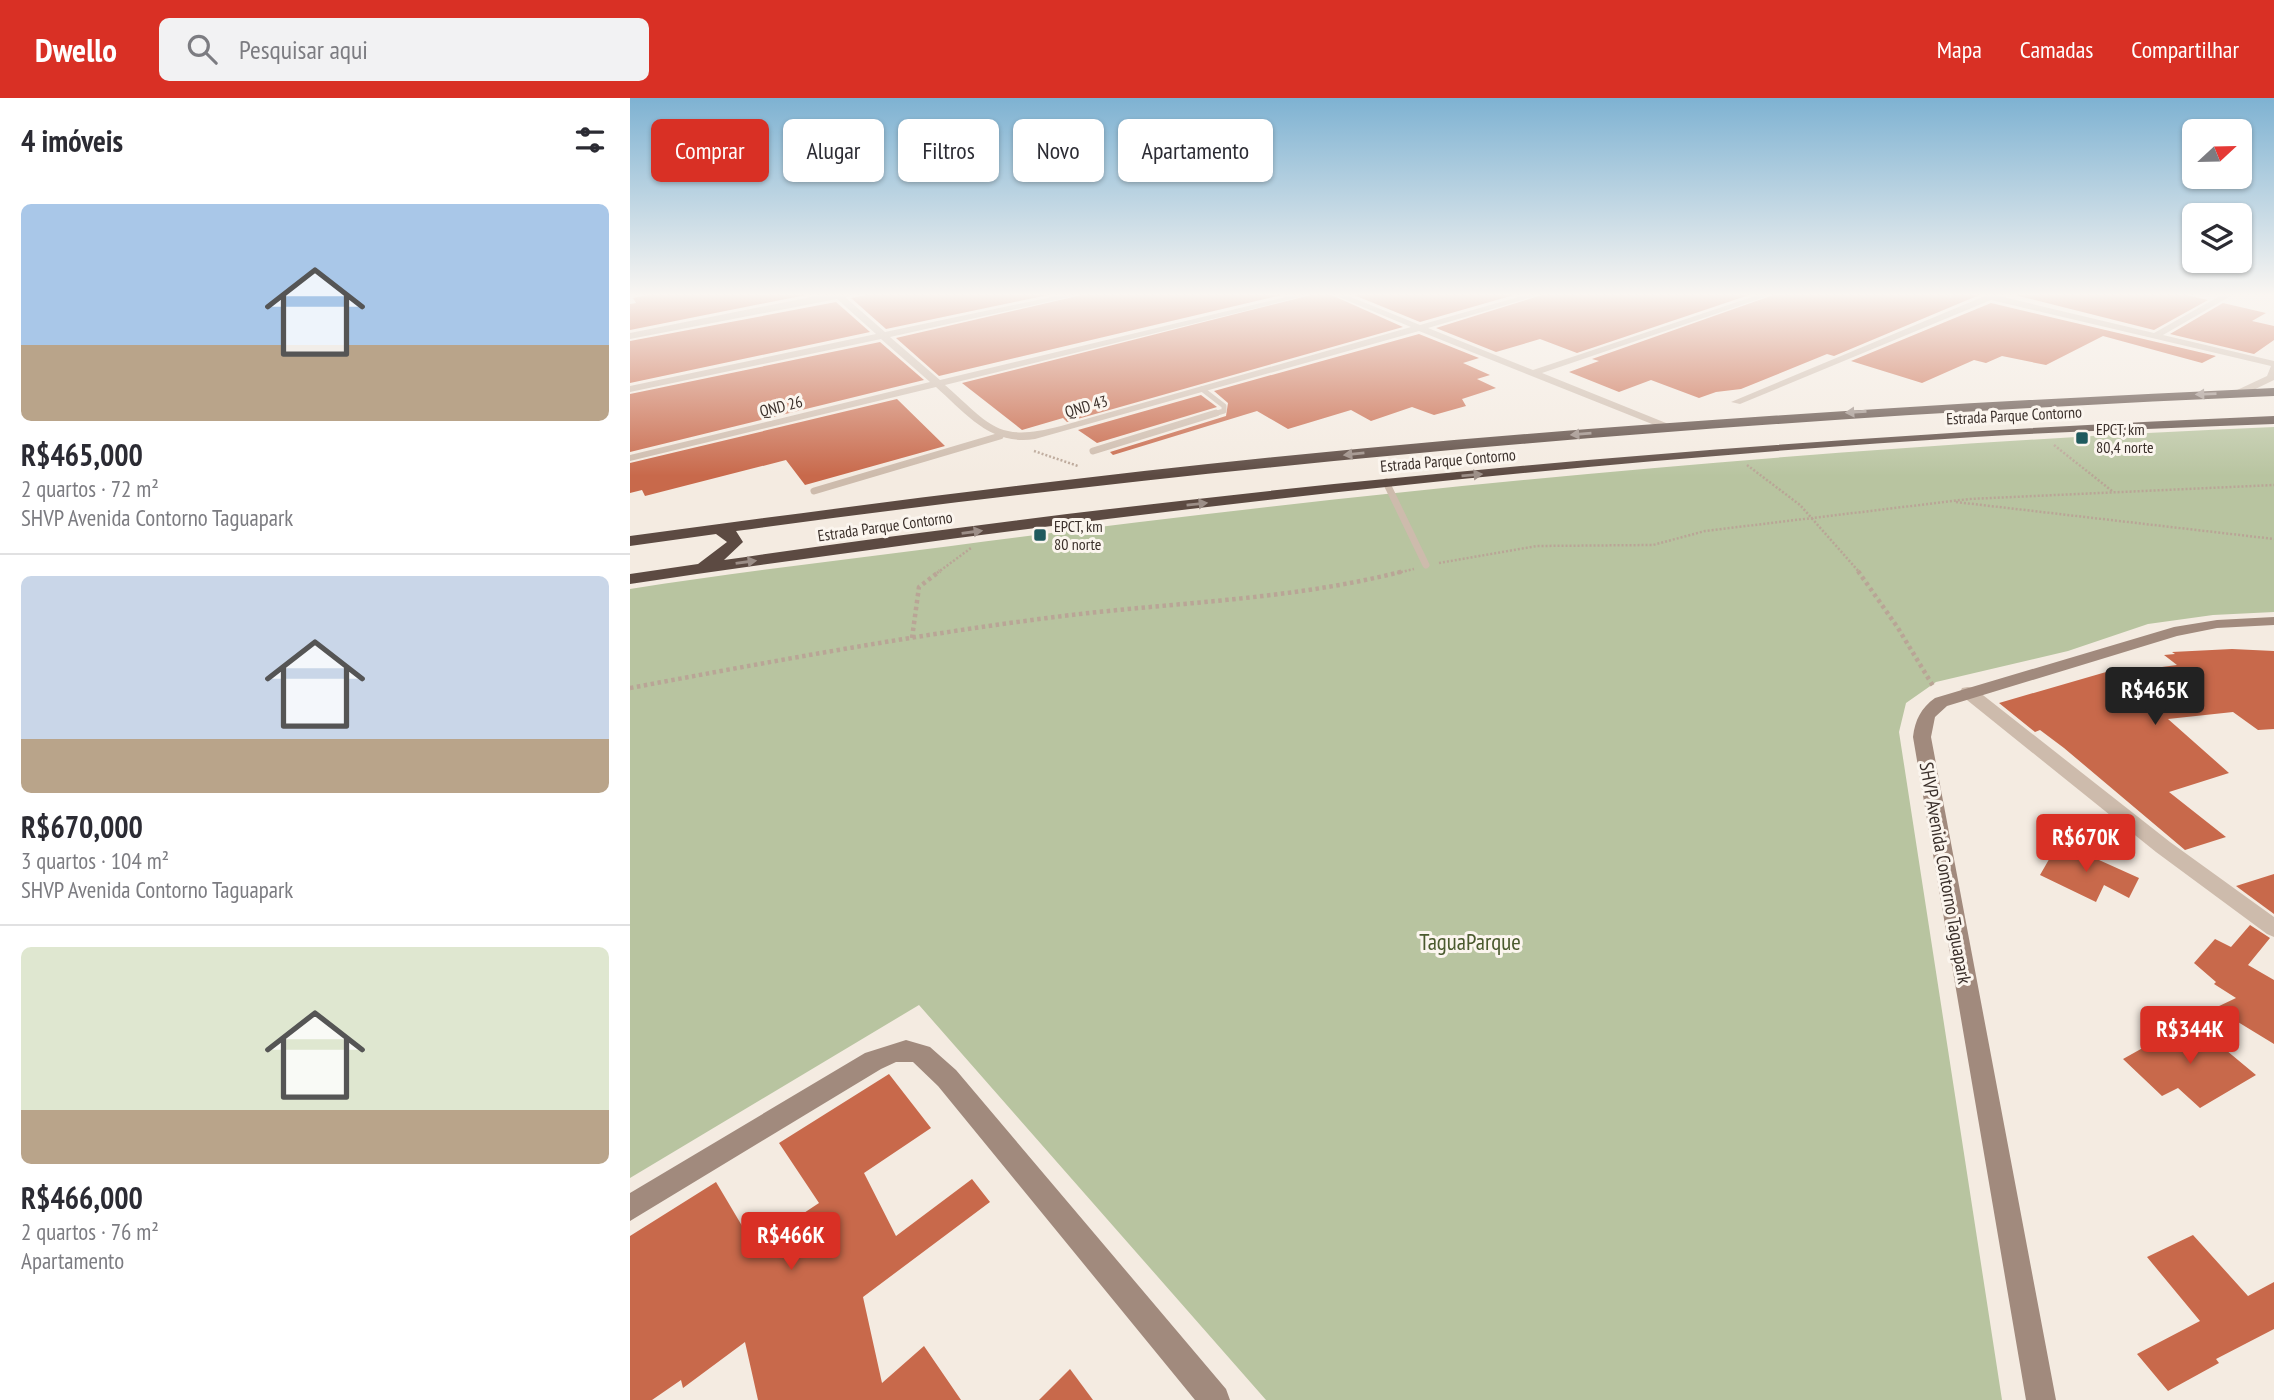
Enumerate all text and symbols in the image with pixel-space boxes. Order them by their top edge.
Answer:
search box [159,18,649,81]
text: Dwello [35,28,117,71]
icon: search [183,30,221,68]
text: Pesquisar aqui [239,33,368,66]
text: Mapa [1937,34,1982,65]
text: Camadas [2020,34,2093,65]
text: Compartilhar [2131,34,2239,65]
chip: Comprar [651,119,769,182]
chip: Alugar [783,119,884,182]
chip: Filtros [898,119,999,182]
chip: Novo [1013,119,1104,182]
chip: Apartamento [1118,119,1273,182]
north arrow [2182,119,2252,189]
map controls [2182,119,2252,273]
text: 4 imóveis [21,121,123,160]
icon: filters [571,121,609,159]
button: layers [2182,203,2252,273]
icon: home [252,249,378,375]
one-way arrow [2195,388,2217,400]
street label: QND 43 [1062,390,1110,422]
street label: QND 26 [757,391,805,421]
street label: Estrada Parque Contorno [1946,401,2082,429]
one-way arrow [1845,407,1867,418]
place label: EPCT, km 80,4 norte [2096,419,2154,457]
one-way arrow [1569,429,1591,440]
marker: EPCT, km 80,4 norte [2074,430,2090,446]
text: R$465,000 [21,435,143,474]
street label: Estrada Parque Contorno [1379,444,1517,476]
one-way arrow [1343,449,1365,460]
one-way arrow [1461,469,1483,480]
text: 2 quartos · 72 m² [21,474,159,503]
one-way arrow [1186,498,1208,509]
text: SHVP Avenida Contorno Taguapark [21,503,293,532]
street label: Estrada Parque Contorno [816,507,954,545]
place label: EPCT, km 80 norte [1054,516,1103,554]
one-way arrow [961,527,983,538]
marker: EPCT, km 80 norte [1032,527,1048,543]
one-way arrow [735,557,757,568]
icon: home [252,621,378,747]
pin: R$465K [2098,668,2212,727]
text: R$465K [2121,675,2189,704]
street label: SHVP Avenida Contorno Taguapark [1915,760,1977,986]
text: R$670,000 [21,807,143,846]
pin: R$670K [2029,814,2143,874]
text: R$670K [2052,822,2120,851]
text: 3 quartos · 104 m² [21,846,169,875]
text: SHVP Avenida Contorno Taguapark [21,875,293,904]
park label: TaguaParque [1419,927,1521,956]
icon: home [252,992,378,1118]
pin: R$344K [2133,1006,2247,1066]
text: R$344K [2156,1014,2224,1043]
text: R$466,000 [21,1178,143,1217]
pin: R$466K [734,1212,848,1272]
text: 2 quartos · 76 m² [21,1217,159,1246]
text: R$466K [757,1220,825,1249]
text: Apartamento [21,1246,124,1275]

